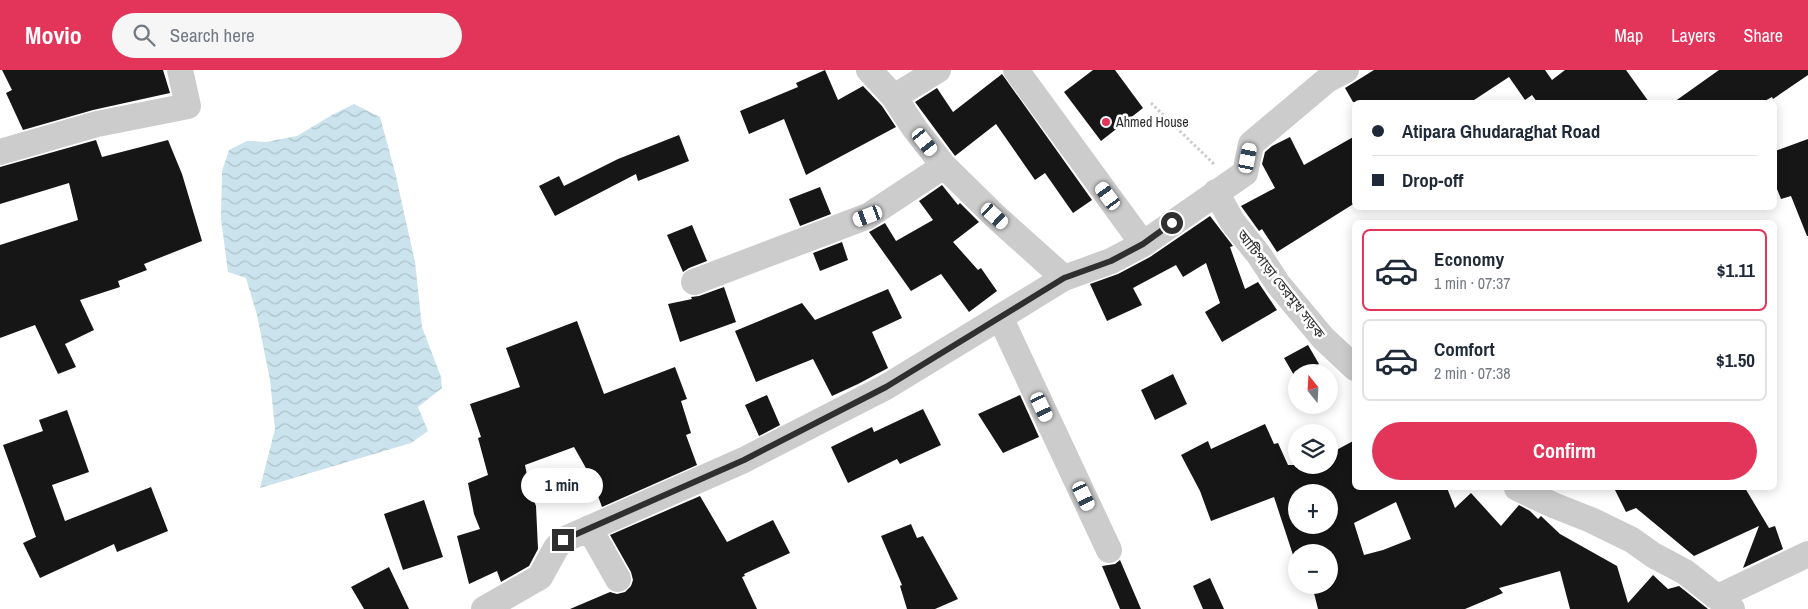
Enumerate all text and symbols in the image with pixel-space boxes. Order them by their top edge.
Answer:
search box [112,13,462,58]
text: Movio [25,19,82,51]
icon: search [130,21,158,49]
text: Search here [170,22,255,48]
text: Map [1615,23,1643,48]
text: Layers [1671,23,1716,48]
text: Share [1744,23,1783,48]
place label: Ahmed House [1115,113,1189,131]
marker: Ahmed House [1100,116,1112,128]
text: Atipara Ghudaraghat Road [1402,118,1600,144]
car [909,126,940,158]
car [1237,142,1258,174]
text: Drop-off [1402,167,1463,193]
car [1093,179,1122,213]
car [978,200,1011,232]
car [851,204,884,228]
route start [1161,212,1183,234]
street label: আটিপাড়া তেরমুখ সড়ক [1232,225,1329,342]
text: Economy [1434,246,1504,272]
icon: car [1374,248,1419,293]
text: $1.11 [1717,257,1755,283]
text: 1 min · 07:37 [1434,272,1511,294]
text: Comfort [1434,336,1495,362]
icon: car [1374,338,1419,383]
text: $1.50 [1716,347,1755,373]
text: 2 min · 07:38 [1434,362,1511,384]
north arrow [1288,364,1338,414]
map controls [1288,364,1338,594]
car [1028,390,1055,424]
button: Confirm [1372,422,1757,480]
button: layers [1288,424,1338,474]
callout: 1 min [522,468,604,502]
text: 1 min [545,474,579,496]
car [1070,479,1097,513]
button: + [1288,484,1338,534]
route end [552,529,574,551]
button: − [1288,544,1338,594]

